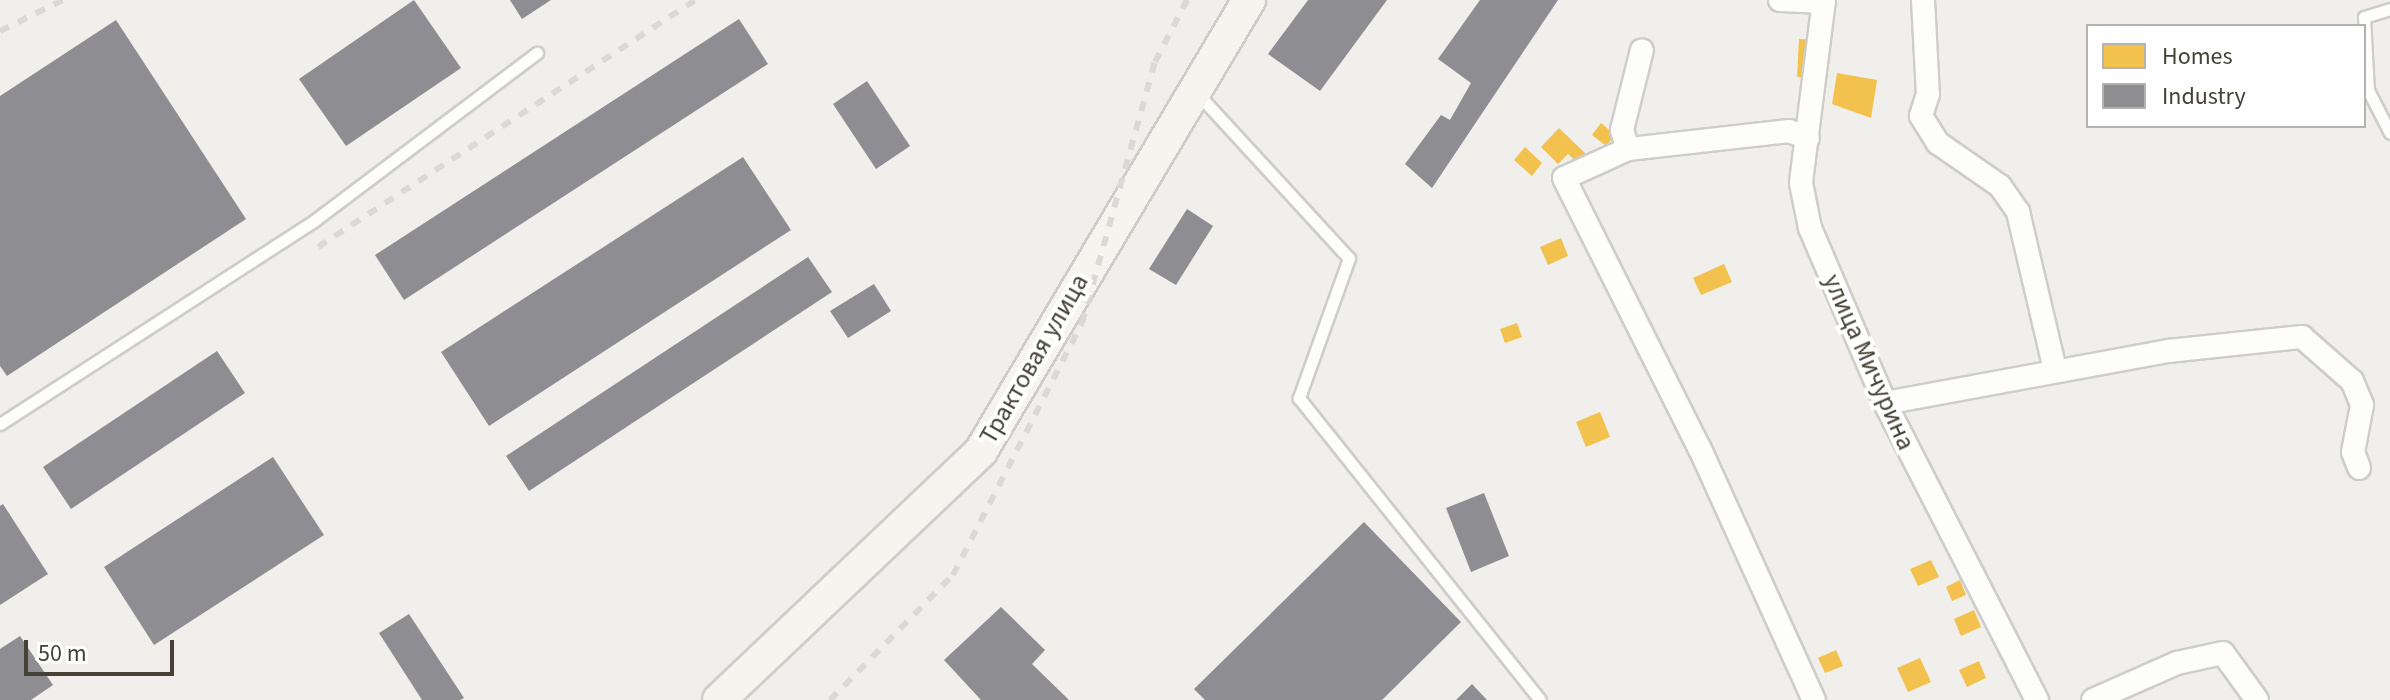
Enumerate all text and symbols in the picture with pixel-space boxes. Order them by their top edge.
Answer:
legend [2086,24,2366,128]
text: Homes [2162,39,2233,74]
text: Industry [2162,79,2246,114]
street label: Трактовая улица [973,268,1095,450]
street label: улица Мичурина [1816,269,1922,455]
scale bar [28,624,178,674]
text: 50 m [38,636,87,671]

